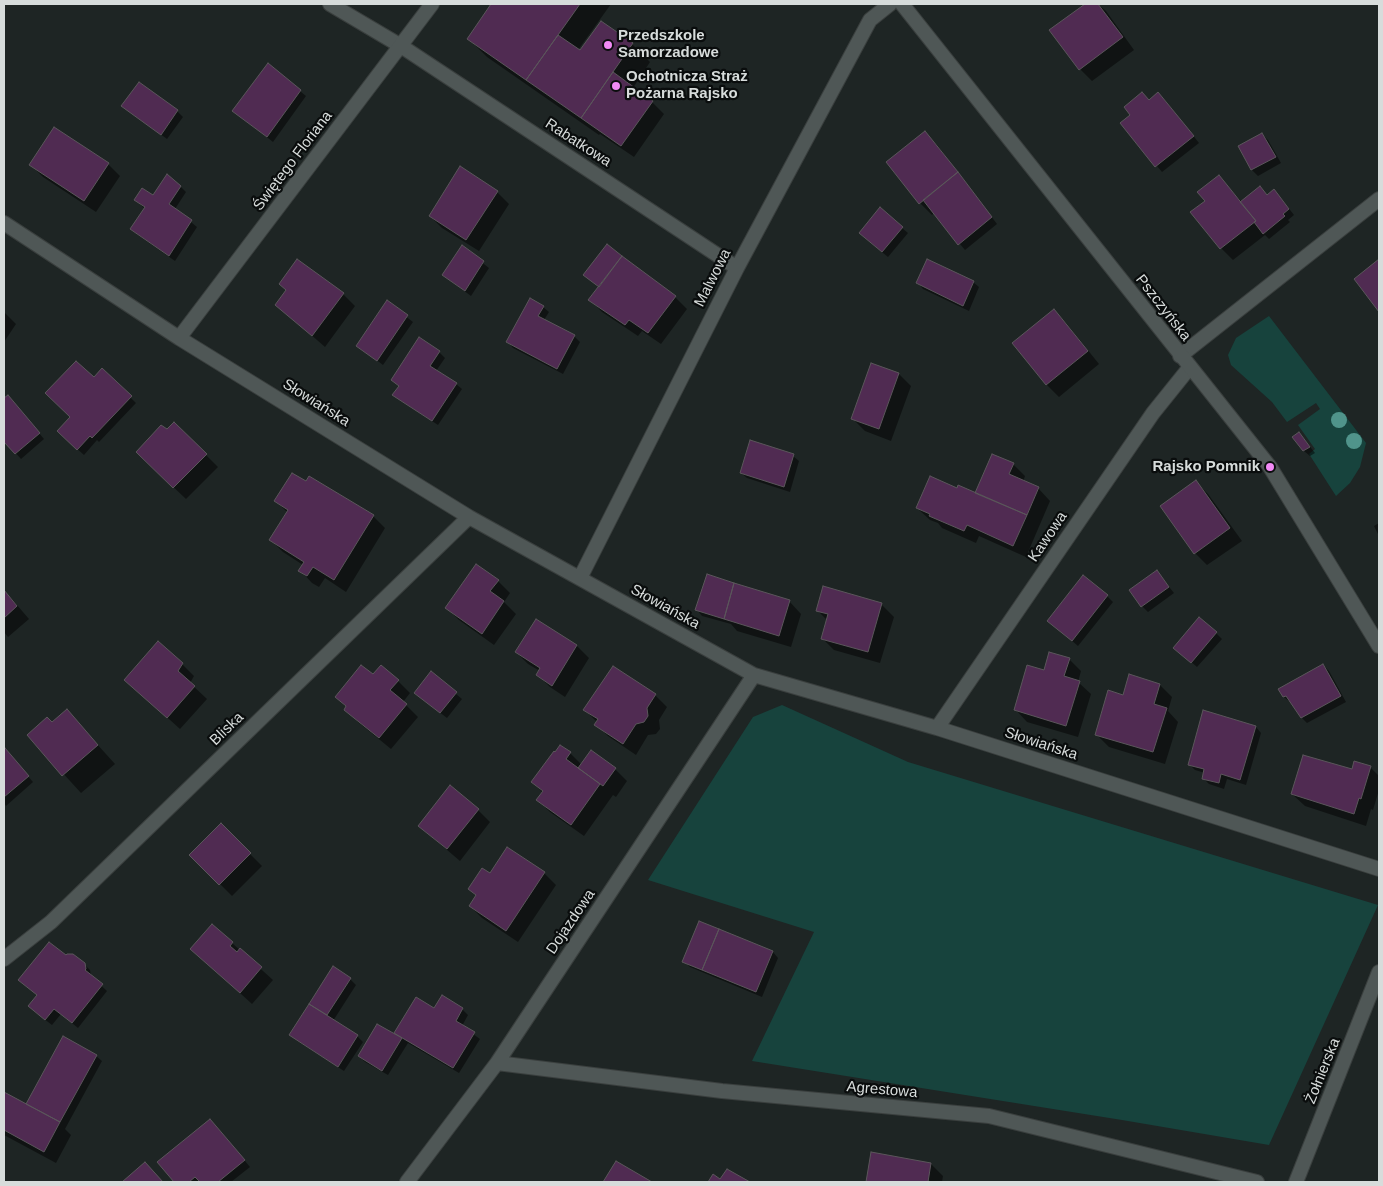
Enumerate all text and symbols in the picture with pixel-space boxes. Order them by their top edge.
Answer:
place label: Przedszkole Samorzadowe [618,27,719,62]
marker: Przedszkole Samorzadowe [602,39,614,51]
place label: Ochotnicza Straż Pożarna Rajsko [626,68,748,103]
marker: Ochotnicza Straż Pożarna Rajsko [610,80,622,92]
street label: Świętego Floriana [250,108,336,214]
street label: Rabatkowa [542,115,614,171]
street label: Malwowa [691,246,735,310]
street label: Pszczyńska [1132,271,1194,345]
street label: Słowiańska [279,375,353,431]
place label: Rajsko Pomnik [1152,458,1260,476]
marker: Rajsko Pomnik [1264,461,1276,473]
street label: Kawowa [1025,508,1071,566]
street label: Słowiańska [627,581,703,633]
street label: Bliska [206,709,248,749]
street label: Słowiańska [1002,724,1080,764]
street label: Dojazdowa [543,886,599,958]
street label: Żołnierska [1302,1036,1344,1106]
street label: Agrestowa [846,1078,918,1102]

